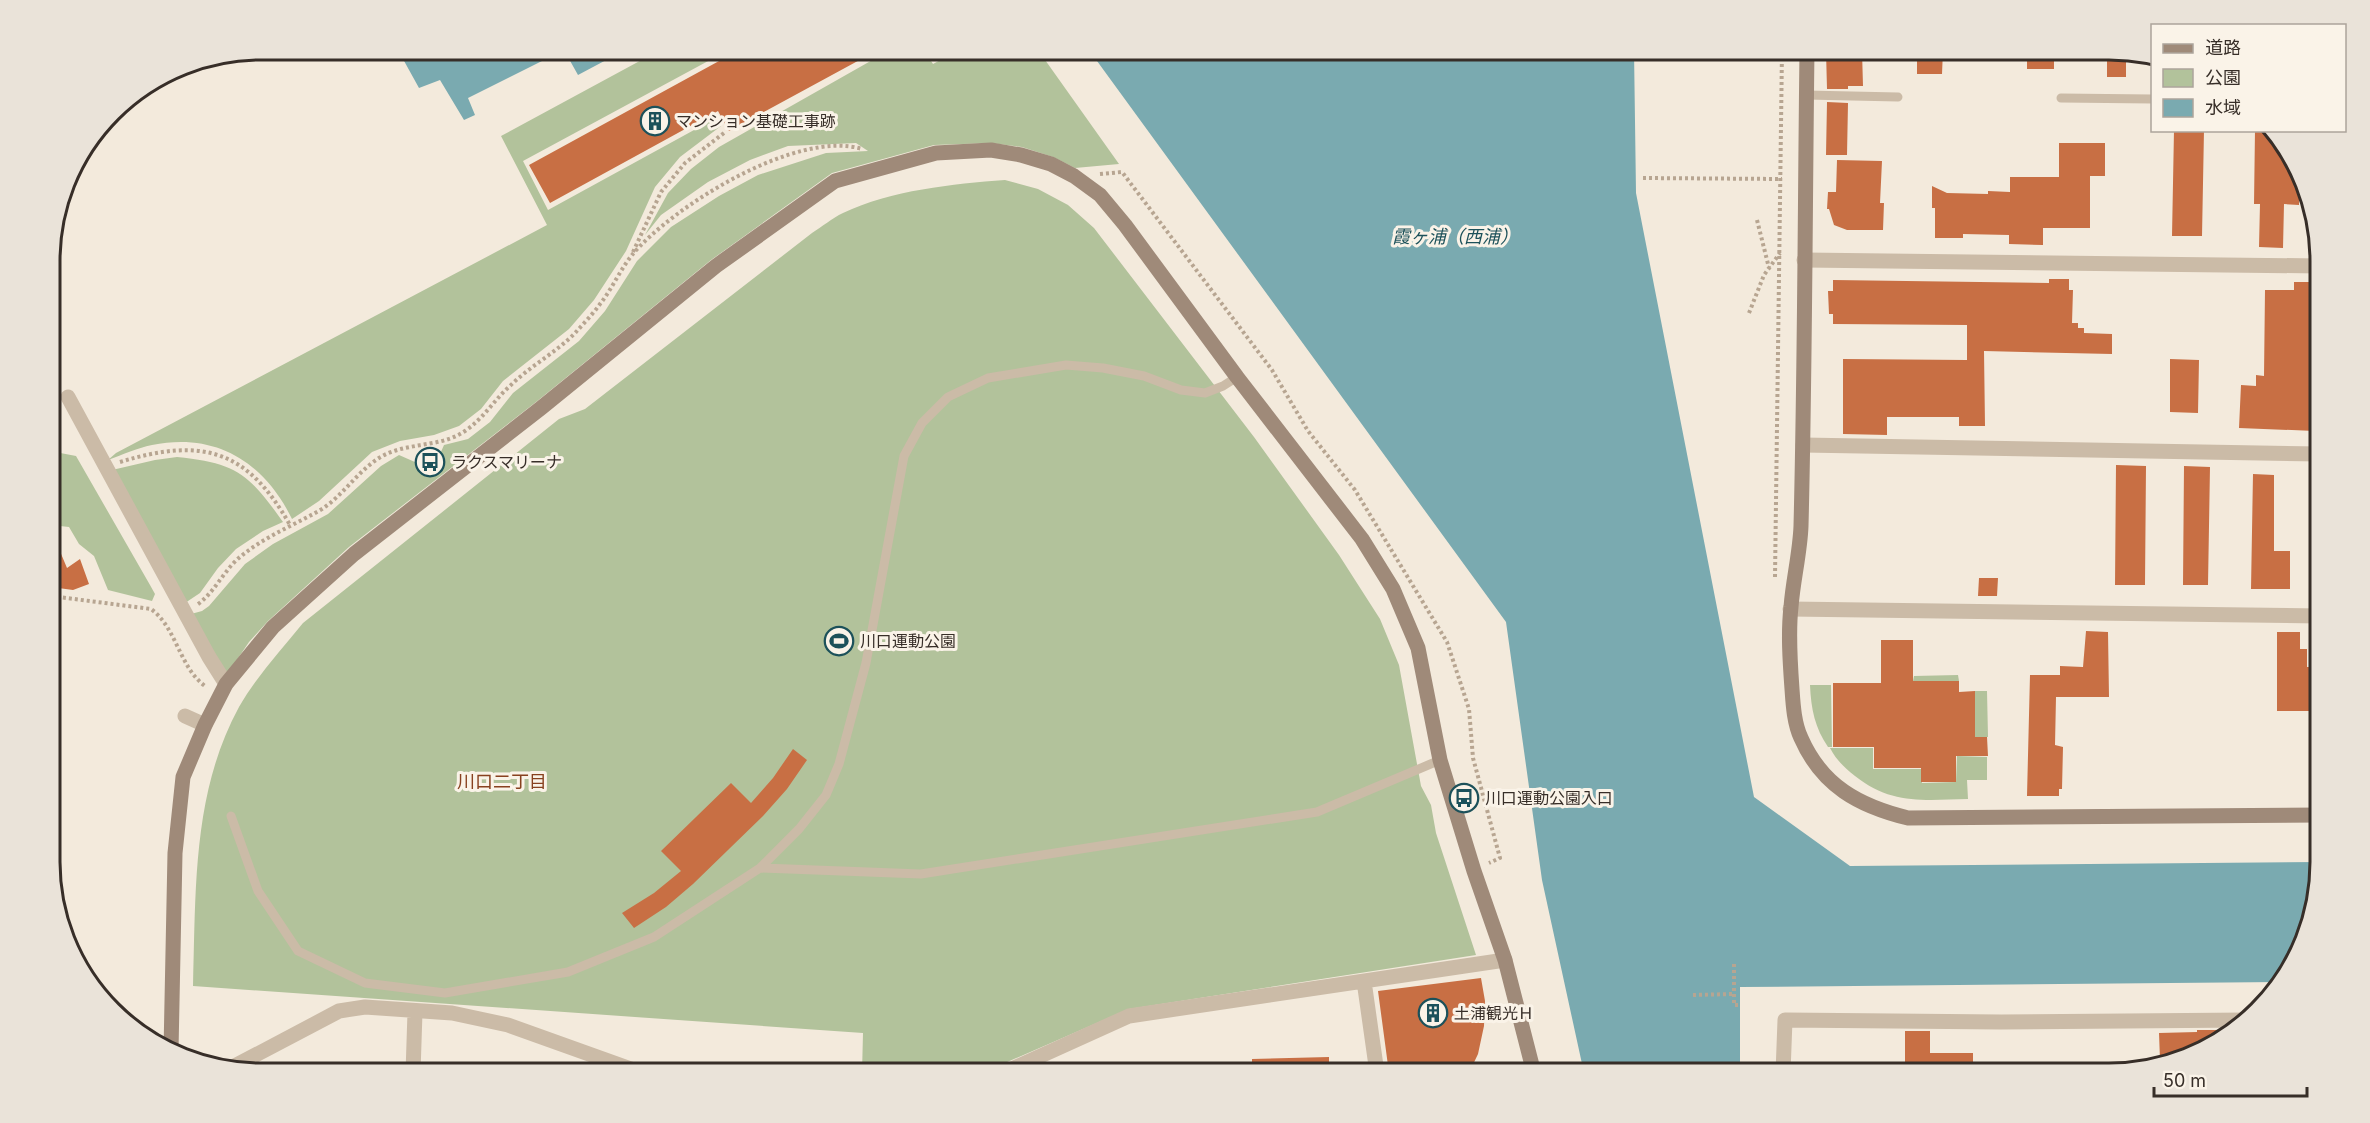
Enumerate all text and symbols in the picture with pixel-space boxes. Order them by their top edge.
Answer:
legend [2151,24,2346,132]
text: 道路 [2205,37,2241,58]
text: 公園 [2205,67,2241,88]
text: 水域 [2205,97,2241,118]
building icon: マンション基礎工事跡 [639,105,671,137]
place label: マンション基礎工事跡 [676,111,836,131]
water label: 霞ヶ浦（西浦） [1392,226,1518,247]
bus stop icon: ラクスマリーナ [414,446,446,478]
place label: ラクスマリーナ [451,452,562,472]
sports icon: 川口運動公園 [823,625,855,657]
place label: 川口運動公園 [860,631,956,651]
district label: 川口二丁目 [457,771,547,792]
bus stop icon: 川口運動公園入口 [1448,782,1480,814]
place label: 川口運動公園入口 [1485,788,1613,808]
building icon: 土浦観光Ｈ [1417,997,1449,1029]
place label: 土浦観光Ｈ [1454,1003,1534,1023]
scale bar [2154,1060,2307,1098]
text: 50 m [2163,1070,2206,1091]

